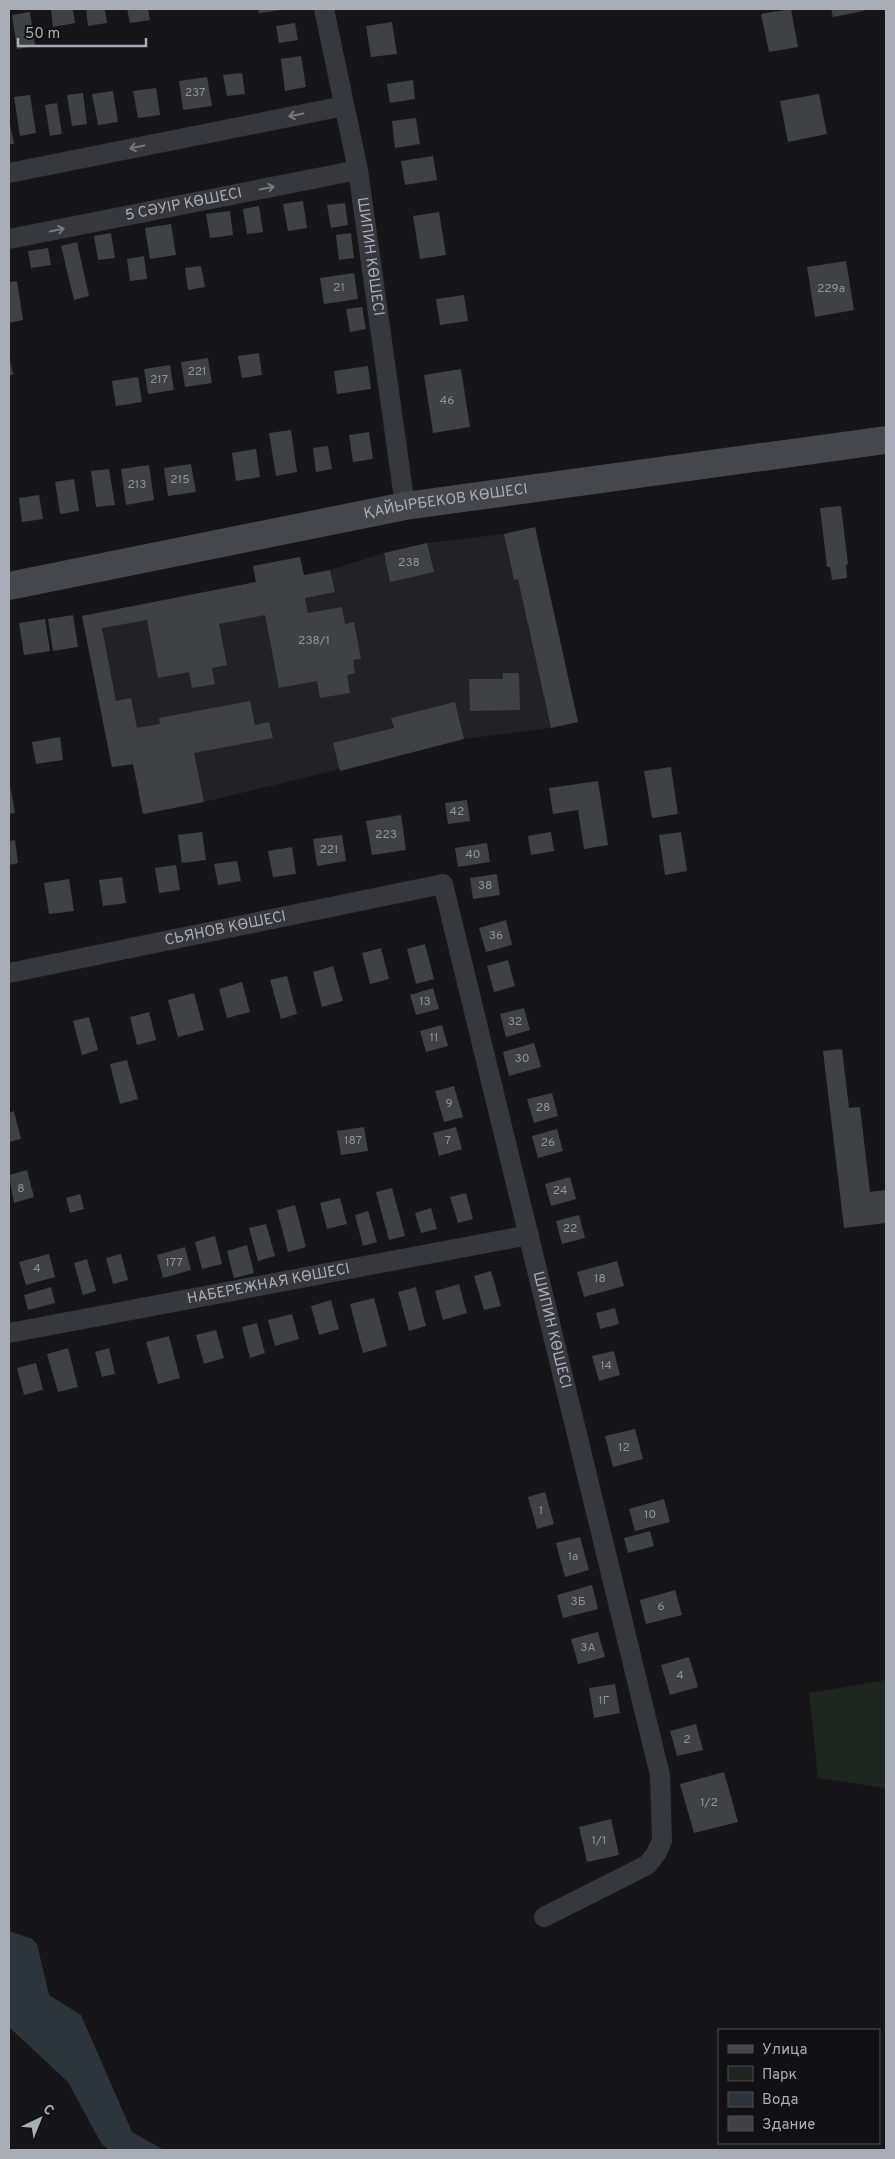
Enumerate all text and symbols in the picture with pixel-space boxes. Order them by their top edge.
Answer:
scale bar [18,15,145,47]
text: 50 m [25,25,60,44]
house number: 237 [185,85,205,101]
one-way arrow [289,111,305,121]
one-way arrow [129,143,145,152]
one-way arrow [259,182,275,192]
street label: 5 СӘУІР КӨШЕСІ [124,184,244,225]
street label: ШИПИН КӨШЕСІ [352,196,388,317]
one-way arrow [48,224,64,234]
house number: 21 [333,280,345,296]
house number: 229а [817,281,845,297]
house number: 221 [187,364,207,380]
house number: 217 [150,372,168,388]
house number: 46 [440,393,454,409]
house number: 215 [170,472,190,488]
house number: 213 [127,477,147,493]
street label: ҚАЙЫРБЕКОВ КӨШЕСІ [362,480,529,524]
house number: 238 [398,555,420,571]
house number: 238/1 [298,633,330,649]
house number: 42 [450,804,464,820]
house number: 223 [375,827,397,843]
house number: 221 [319,842,339,858]
house number: 40 [465,847,481,863]
house number: 38 [478,878,492,894]
street label: СЬЯНОВ КӨШЕСІ [163,907,288,950]
house number: 36 [489,928,503,944]
house number: 13 [419,994,431,1010]
house number: 32 [508,1014,522,1030]
house number: 11 [430,1030,438,1046]
house number: 30 [515,1051,529,1067]
house number: 9 [445,1096,453,1112]
house number: 28 [536,1100,550,1116]
house number: 187 [344,1133,362,1149]
house number: 7 [445,1133,451,1149]
house number: 26 [541,1135,555,1151]
house number: 8 [17,1181,25,1197]
house number: 24 [553,1183,567,1199]
house number: 22 [563,1221,577,1237]
house number: 177 [165,1255,183,1271]
street label: НАБЕРЕЖНАЯ КӨШЕСІ [185,1259,351,1309]
house number: 4 [33,1261,41,1277]
street label: ШИПИН КӨШЕСІ [528,1269,575,1390]
house number: 18 [594,1271,606,1287]
house number: 14 [600,1358,612,1374]
house number: 12 [618,1440,630,1456]
house number: 1 [539,1503,543,1519]
house number: 10 [644,1507,656,1523]
house number: 1а [568,1549,578,1565]
house number: 3Б [570,1594,586,1610]
house number: 6 [657,1599,665,1615]
house number: 3А [580,1640,596,1656]
house number: 4 [676,1668,684,1684]
house number: 1Г [598,1693,610,1709]
house number: 2 [683,1732,691,1748]
house number: 1/2 [700,1795,718,1811]
house number: 1/1 [592,1833,606,1849]
legend [718,2029,880,2144]
text: Улица [762,2041,807,2060]
text: Парк [762,2066,797,2085]
text: Вода [762,2091,798,2110]
north arrow [15,2094,65,2144]
text: С [39,2101,57,2120]
text: Здание [762,2116,815,2135]

